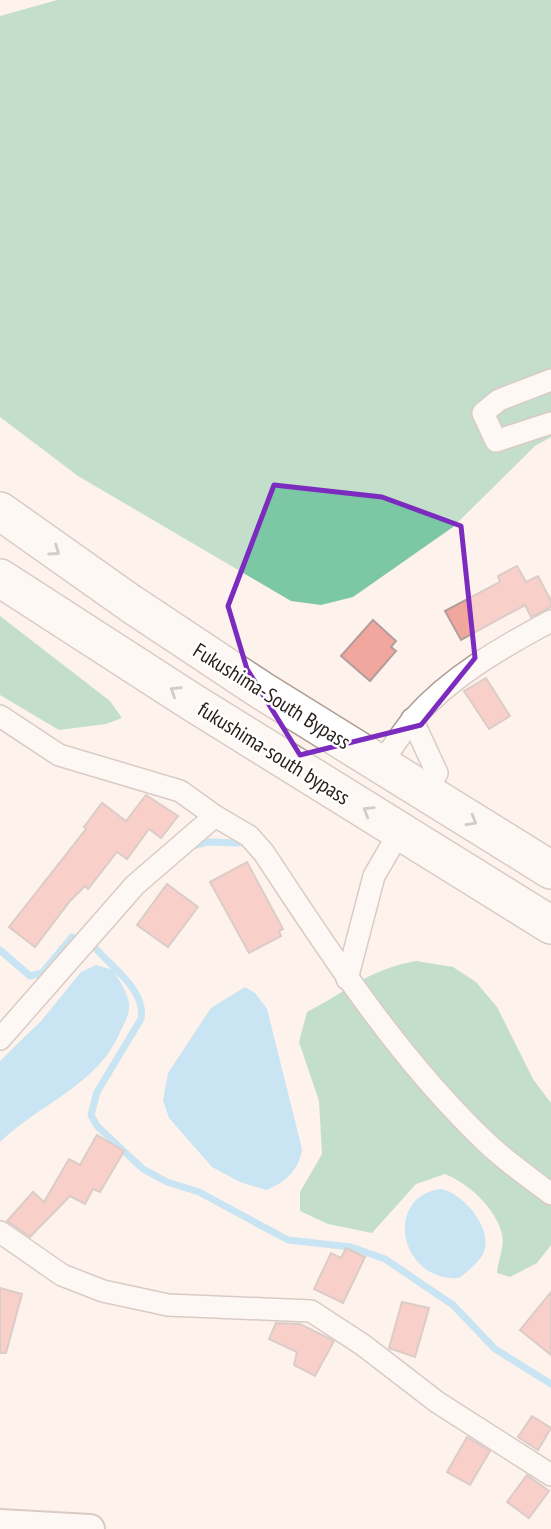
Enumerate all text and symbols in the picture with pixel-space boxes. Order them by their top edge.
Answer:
one-way arrow [47,543,60,555]
street label: Fukushima-South Bypass [188,637,356,755]
one-way arrow [170,686,183,699]
street label: fukushima-south bypass [193,695,355,811]
one-way arrow [363,807,376,820]
one-way arrow [465,813,478,826]

